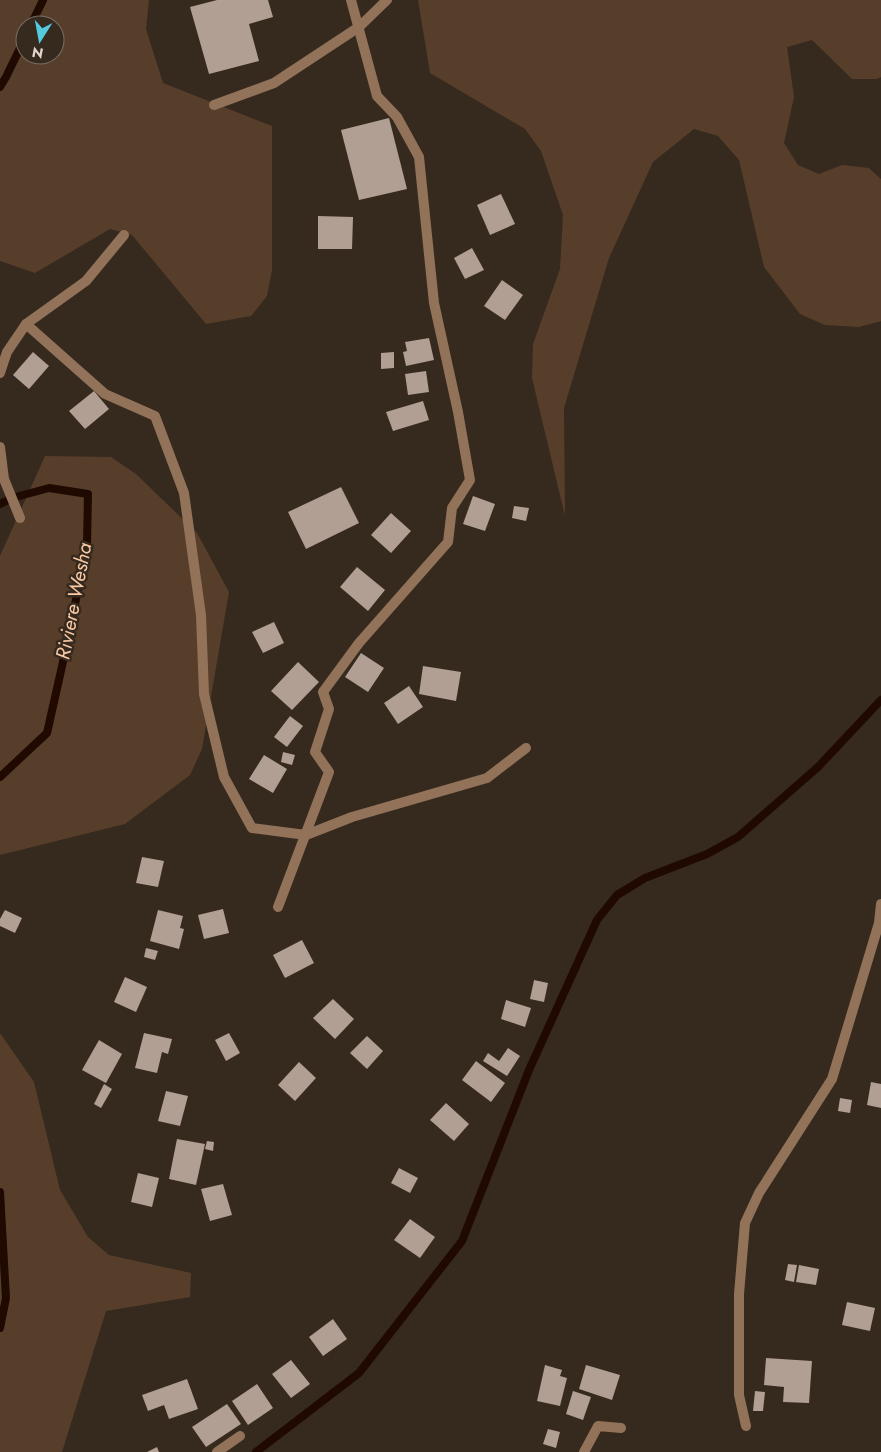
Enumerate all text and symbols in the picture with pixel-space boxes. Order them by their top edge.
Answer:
north arrow [15,15,65,65]
text: N [30,42,45,64]
water label: Riviere Wesha [48,540,100,662]

